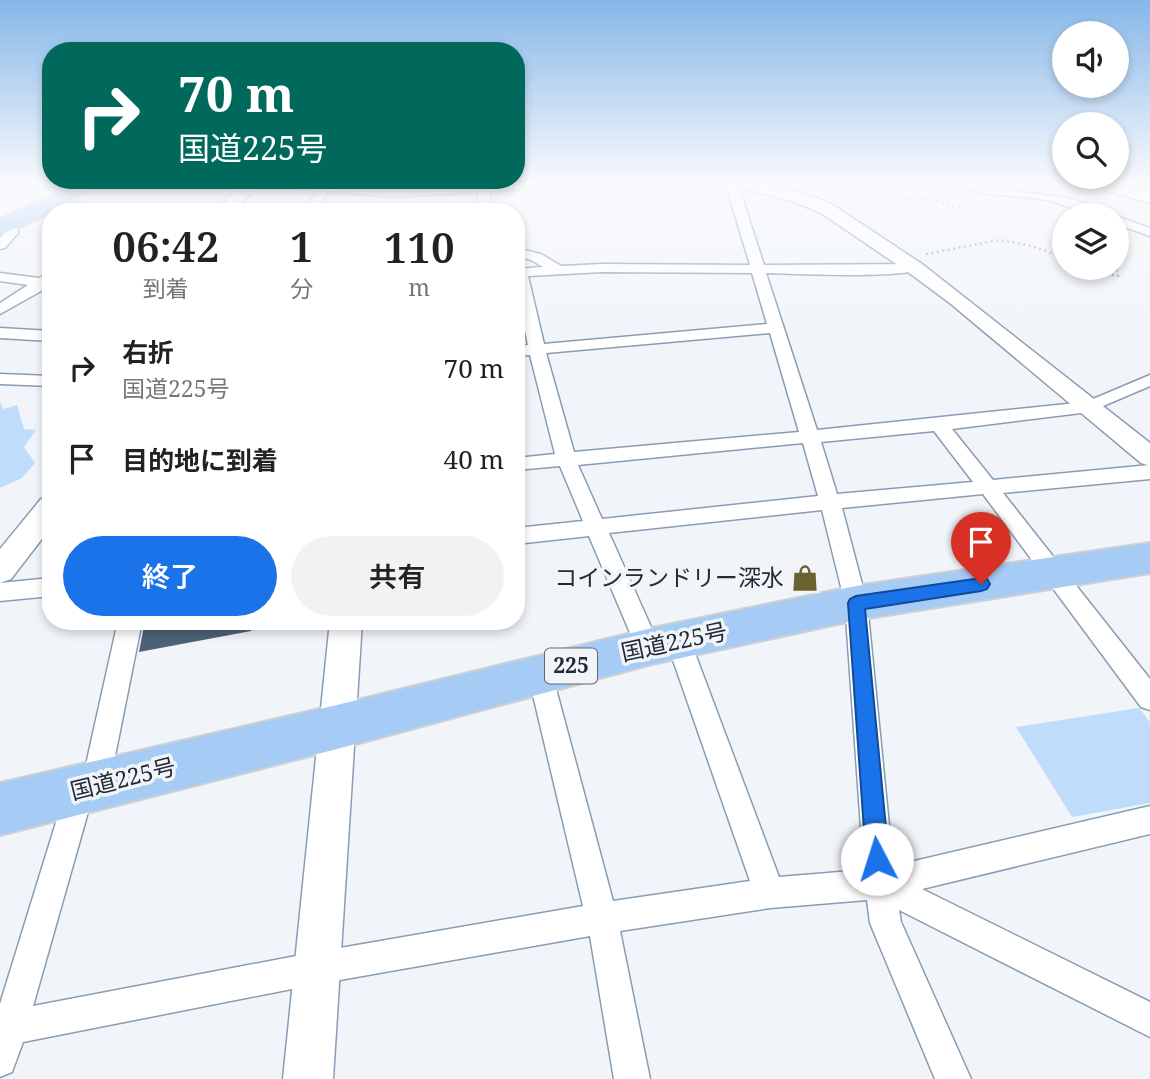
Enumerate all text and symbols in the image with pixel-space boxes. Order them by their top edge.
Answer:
map controls [1052,21,1129,280]
button: sound [1052,21,1129,98]
text: 70 m [178,60,294,126]
icon: right [63,70,154,161]
button: search [1052,112,1129,189]
text: 国道225号 [178,126,328,169]
button: layers [1052,203,1129,280]
text: 06:42 [112,217,219,274]
text: 1 [290,217,313,274]
text: 110 [384,218,455,275]
text: m [408,271,430,303]
text: 到着 [143,272,189,304]
text: 分 [290,272,313,304]
text: 右折 [122,334,174,370]
icon: right [63,349,101,387]
text: 70 m [444,350,504,386]
text: 国道225号 [122,372,230,404]
icon: arrive [63,440,101,478]
text: 40 m [444,441,504,477]
text: 目的地に到着 [122,442,278,478]
pin [951,512,1011,584]
icon: arrive [962,523,1000,561]
button: 終了 [63,536,277,616]
button: 共有 [291,536,504,616]
place label: コインランドリー深水 [554,561,784,593]
shop icon: コインランドリー深水 [790,563,820,593]
street label: 国道225号 [618,614,730,668]
road number: 225 [545,648,597,684]
street label: 国道225号 [67,749,179,807]
position arrow [840,822,914,896]

